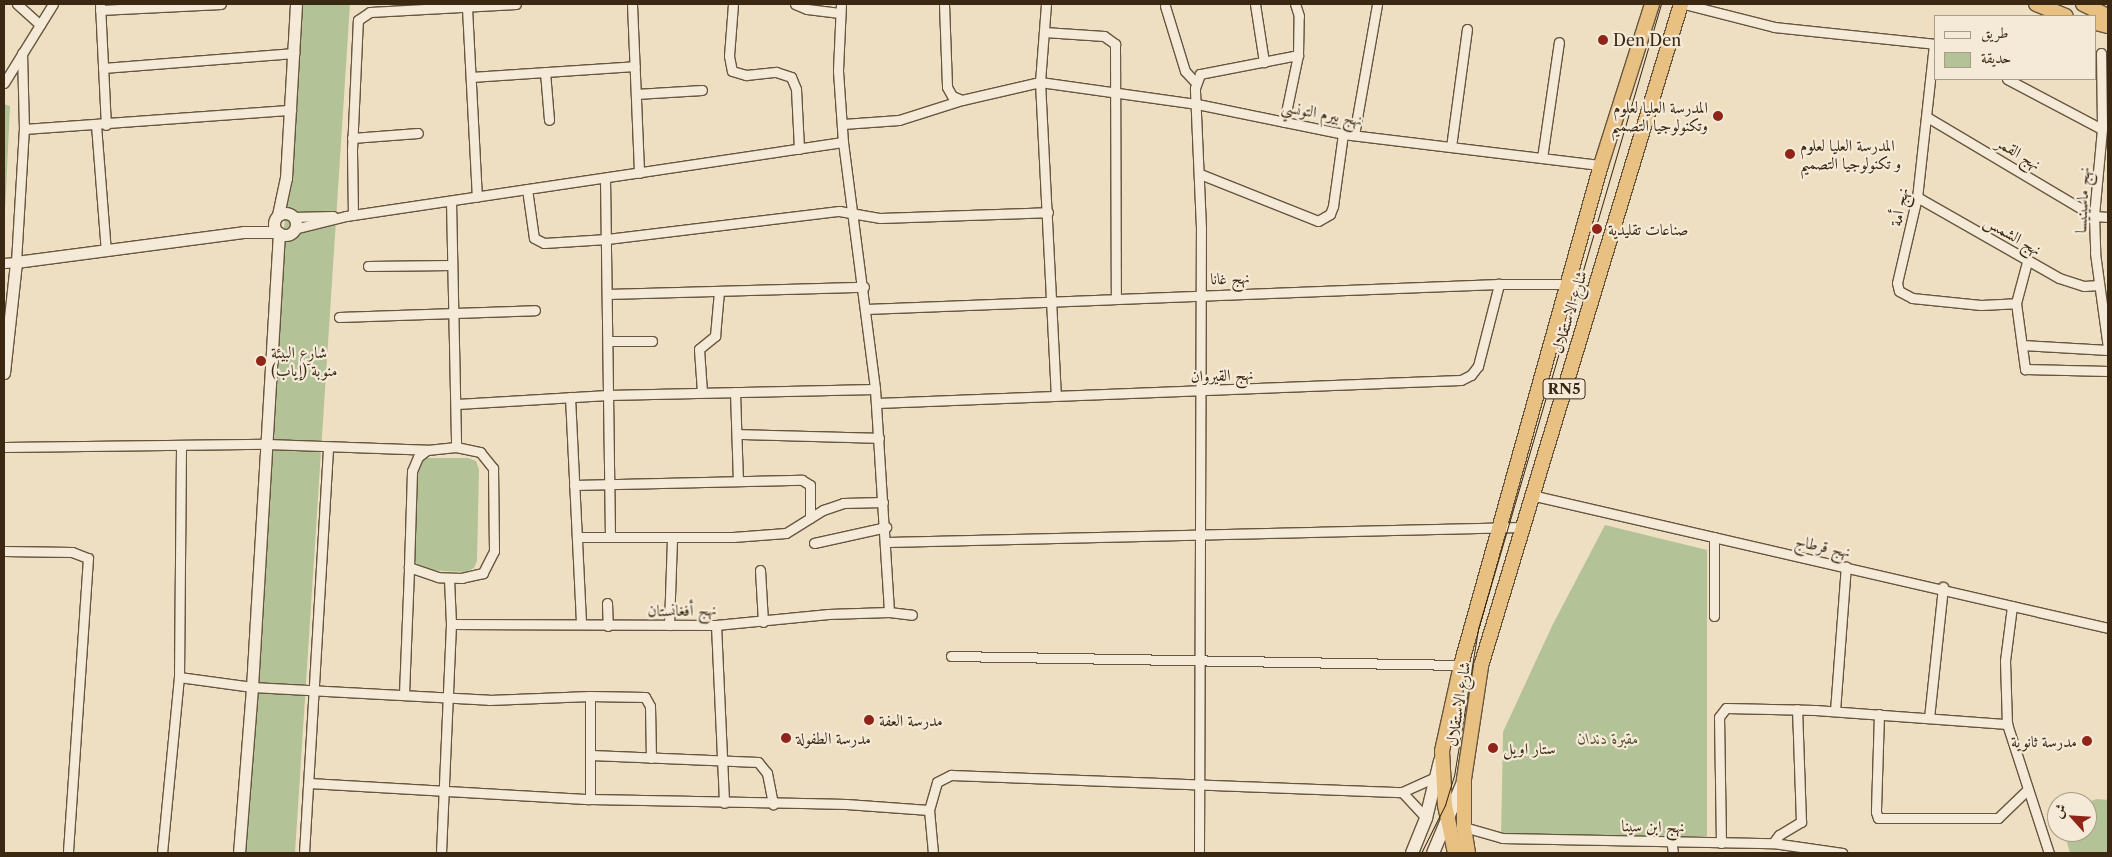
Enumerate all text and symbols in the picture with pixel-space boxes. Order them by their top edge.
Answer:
legend [1934,15,2097,80]
text: طريق [1981,23,2008,42]
place label: Den Den [1613,30,1681,50]
marker: Den Den [1597,34,1609,46]
text: حديقة [1981,48,2011,67]
street label: نهج بيرم التونسي [1280,96,1364,130]
place label: المدرسة العليا لعلوم وتكنولوجيا التصميم [1611,97,1708,135]
marker: المدرسة العليا لعلوم وتكنولوجيا التصميم [1712,110,1724,122]
street label: نهج القمر [1993,132,2045,174]
place label: المدرسة العليا لعلوم و تكنولوجيا التصميم [1800,135,1901,173]
marker: المدرسة العليا لعلوم و تكنولوجيا التصميم [1784,148,1796,160]
street label: نهج ماسينيسا [2071,166,2093,234]
street label: نهج أمة [1886,186,1912,228]
street label: نهج الشمس [1981,211,2045,259]
place label: صناعات تقليدية [1608,219,1689,239]
marker: صناعات تقليدية [1590,222,1604,236]
street label: نهج غانا [1210,268,1250,288]
street label: شارع الاستقلال [1547,268,1591,356]
place label: شارع البيئة منوبة (إياب) [271,342,337,380]
marker: شارع البيئة منوبة (إياب) [255,355,267,367]
street label: نهج القيروان [1190,364,1254,386]
road number: RN5 [1542,376,1586,402]
street label: نهج قرطاج [1793,531,1853,561]
street label: نهج أفغانستان [647,600,717,620]
street label: شارع الاستقلال [1442,660,1474,748]
place label: مدرسة العفة [879,710,943,730]
marker: مدرسة العفة [863,714,875,726]
place label: مدرسة الطفولة [796,728,871,748]
park label: مقبرة دندان [1577,728,1639,748]
place label: مدرسة ثانوية [2011,731,2077,751]
marker: مدرسة الطفولة [780,732,792,744]
marker: مدرسة ثانوية [2081,735,2093,747]
place label: ستار اويل [1503,738,1555,758]
marker: ستار اويل [1487,742,1499,754]
north arrow [2047,792,2097,842]
text: ش [2048,801,2071,821]
street label: نهج ابن سينا [1621,816,1685,836]

